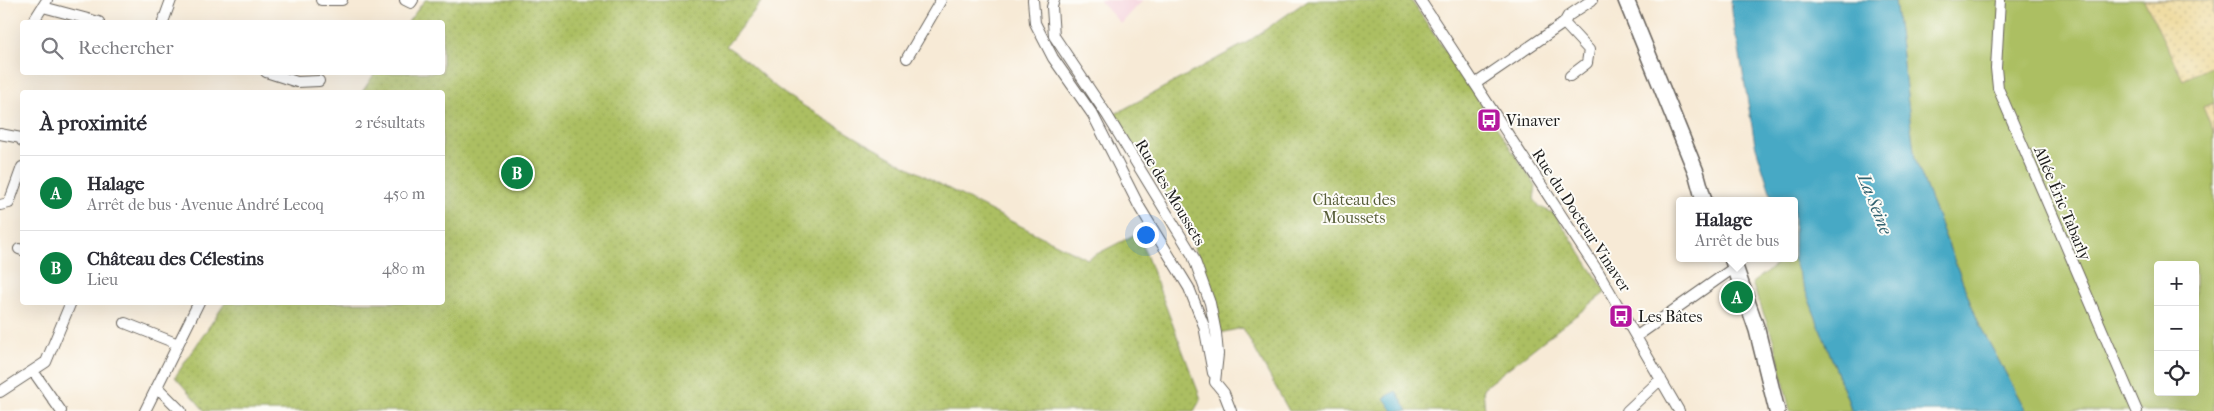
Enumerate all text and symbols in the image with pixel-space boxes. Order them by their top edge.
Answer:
search box [20,20,445,75]
icon: search [38,34,66,62]
text: Rechercher [78,37,174,59]
bus stop icon: Vinaver [1476,107,1502,133]
text: À proximité [40,111,147,135]
place label: Vinaver [1505,111,1560,130]
text: 2 résultats [355,113,425,132]
street label: Rue des Moussets [1131,136,1210,249]
street label: Allée Éric Tabarly [2030,142,2096,263]
street label: Rue du Docteur Vinaver [1528,145,1635,296]
pin: B [501,154,533,192]
water label: La Seine [1852,169,1896,238]
text: Halage [87,173,144,195]
text: A [51,184,61,203]
text: 450 m [384,184,425,203]
park label: Château des Moussets [1312,190,1396,227]
text: Arrêt de bus · Avenue André Lecoq [87,195,324,214]
popup [1676,197,1798,262]
text: Halage [1695,209,1752,231]
your location [1133,222,1159,248]
text: Arrêt de bus [1695,231,1779,250]
text: Château des Célestins [87,248,264,270]
text: B [51,259,61,278]
text: 480 m [382,259,425,278]
map controls [2154,261,2199,396]
button: + [2154,261,2199,306]
text: Lieu [87,270,118,289]
pin: A [1721,278,1753,316]
bus stop icon: Les Bâtes [1608,303,1634,329]
button: − [2154,306,2199,351]
place label: Les Bâtes [1638,307,1702,326]
button: locate [2154,351,2199,396]

